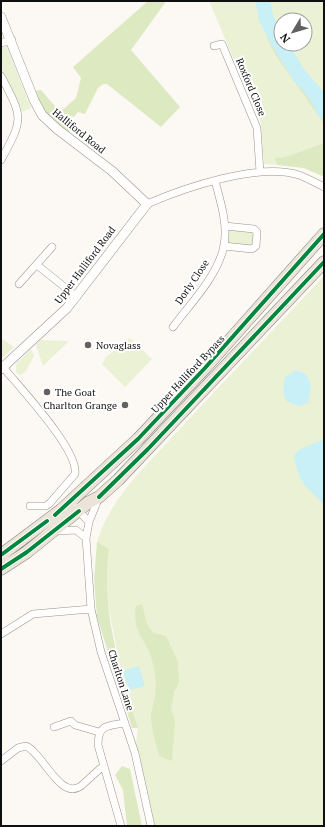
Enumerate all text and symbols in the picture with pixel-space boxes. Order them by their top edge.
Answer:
north arrow [273,12,313,52]
text: N [277,30,293,46]
street label: Roxford Close [233,56,269,118]
street label: Halliford Road [50,106,108,157]
street label: Upper Halliford Road [52,223,119,306]
street label: Dorly Close [172,257,212,307]
street label: Upper Halliford Bypass [149,332,227,416]
place label: Novaglass [96,339,141,352]
marker: Novaglass [83,340,93,350]
place label: The Goat [55,386,96,399]
marker: The Goat [42,387,52,397]
place label: Charlton Grange [43,399,117,412]
marker: Charlton Grange [120,400,130,410]
street label: Charlton Lane [105,648,137,712]

